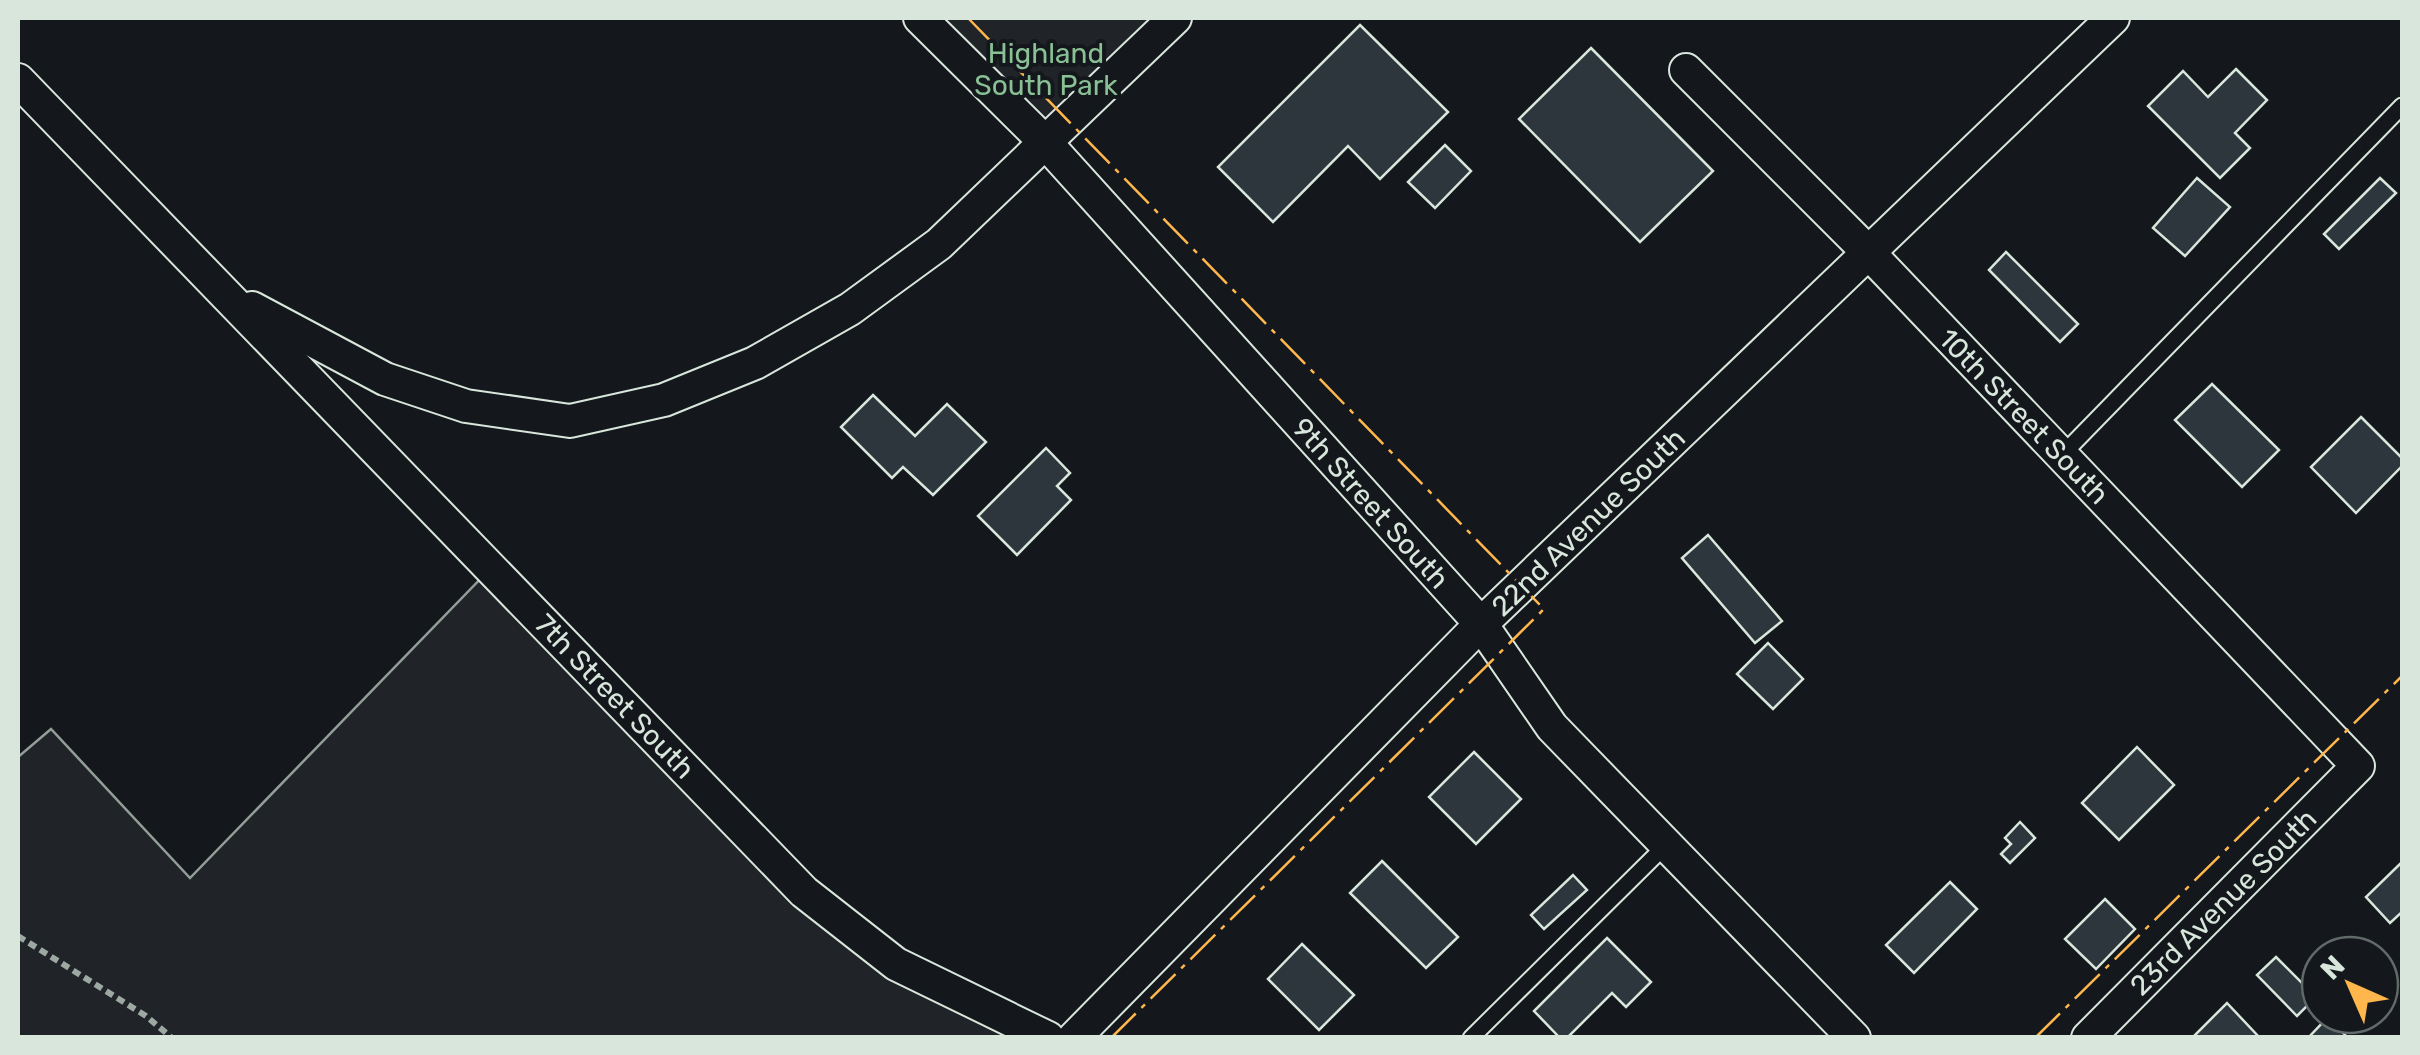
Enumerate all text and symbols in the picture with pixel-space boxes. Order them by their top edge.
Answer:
park label: Highland South Park [974,37,1118,102]
street label: 10th Street South [1932,322,2116,511]
street label: 9th Street South [1286,411,1456,595]
street label: 22nd Avenue South [1485,422,1692,623]
street label: 7th Street South [528,607,701,785]
street label: 23rd Avenue South [2123,802,2323,1002]
north arrow [2300,935,2400,1035]
text: N [2314,949,2351,986]

